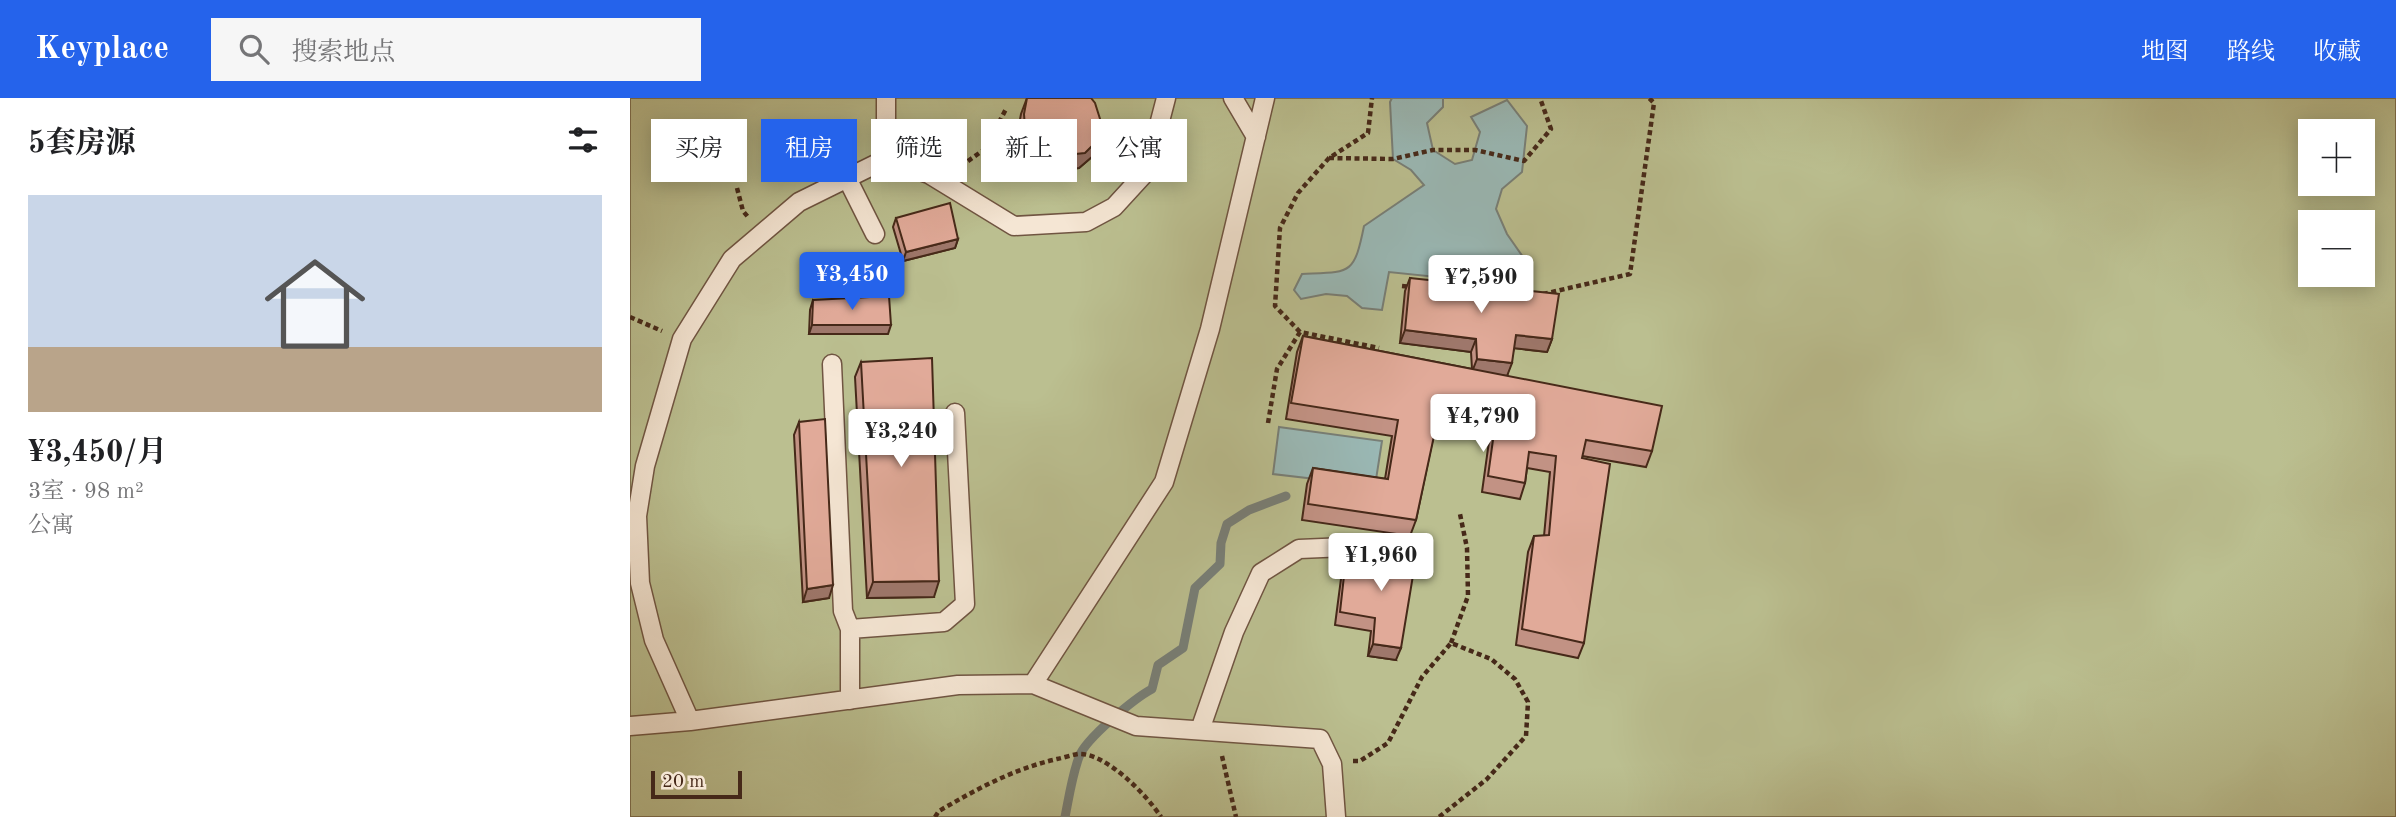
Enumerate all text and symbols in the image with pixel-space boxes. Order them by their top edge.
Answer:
search box [211,18,701,81]
icon: search [235,30,273,68]
text: Keyplace [35,33,169,66]
text: 搜索地点 [291,40,395,66]
text: 地图 [2141,41,2189,65]
text: 路线 [2227,41,2275,65]
text: 收藏 [2313,41,2361,65]
chip: 买房 [651,119,747,182]
chip: 租房 [761,119,857,182]
chip: 筛选 [871,119,967,182]
chip: 新上 [981,119,1077,182]
chip: 公寓 [1091,119,1187,182]
map controls [2298,119,2375,287]
button: + [2298,119,2375,196]
icon: filters [564,121,602,159]
text: 5套房源 [28,129,135,159]
button: − [2298,210,2375,287]
icon: home [252,241,378,367]
pin: ¥3,450 [795,252,909,312]
pin: ¥7,590 [1424,256,1538,315]
text: ¥3,450 [815,263,889,286]
text: ¥7,590 [1444,266,1518,289]
pin: ¥4,790 [1426,394,1540,454]
text: ¥4,790 [1446,405,1520,428]
pin: ¥3,240 [844,410,958,469]
text: ¥3,240 [864,420,938,443]
text: ¥3,450/月 [28,438,167,468]
text: 3室 · 98 m² [28,480,144,503]
text: 公寓 [28,514,74,537]
pin: ¥1,960 [1324,533,1438,593]
text: ¥1,960 [1344,544,1418,567]
scale bar [651,768,742,800]
text: 20 m [662,773,704,792]

